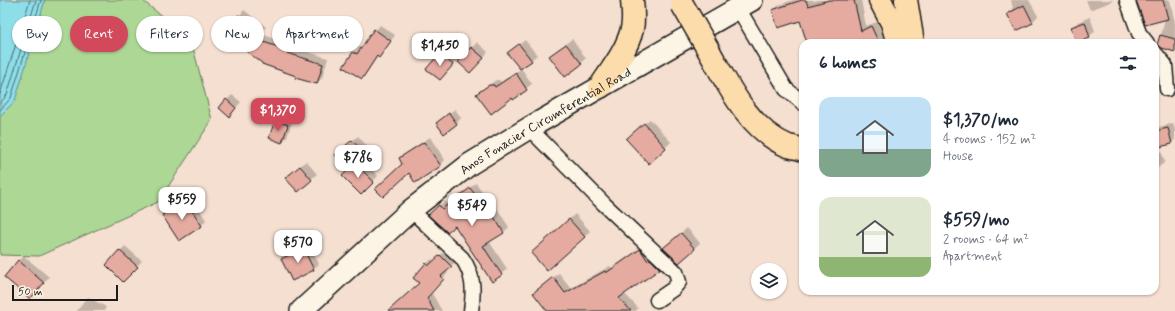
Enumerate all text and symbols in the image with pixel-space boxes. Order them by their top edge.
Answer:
chip: Buy [12,16,62,52]
chip: Rent [70,16,128,52]
chip: Filters [136,16,203,52]
chip: New [211,16,264,52]
chip: Apartment [272,16,363,52]
pin: $1,450 [407,33,473,67]
text: $1,450 [421,37,459,54]
text: 6 homes [819,52,877,74]
icon: filters [1117,52,1139,74]
street label: Anos Fonacier Circumferential Road [457,64,635,179]
pin: $1,370 [245,98,311,132]
text: $1,370 [260,102,296,119]
text: $1,370/mo [943,109,1019,131]
icon: home [851,113,899,161]
text: 4 rooms · 152 m² [943,131,1036,148]
pin: $786 [334,145,382,179]
text: House [943,148,974,165]
text: $786 [344,149,372,166]
pin: $559 [158,187,206,221]
text: $559 [167,191,197,208]
pin: $549 [448,193,496,227]
text: $549 [457,197,487,214]
text: $559/mo [943,209,1009,231]
icon: home [851,213,899,261]
pin: $570 [274,230,322,264]
text: 2 rooms · 64 m² [943,231,1029,248]
text: $570 [283,234,313,251]
text: Apartment [943,248,1002,265]
map controls [751,263,787,299]
button: layers [751,263,787,299]
scale bar [12,283,118,302]
text: 50 m [18,285,43,299]

